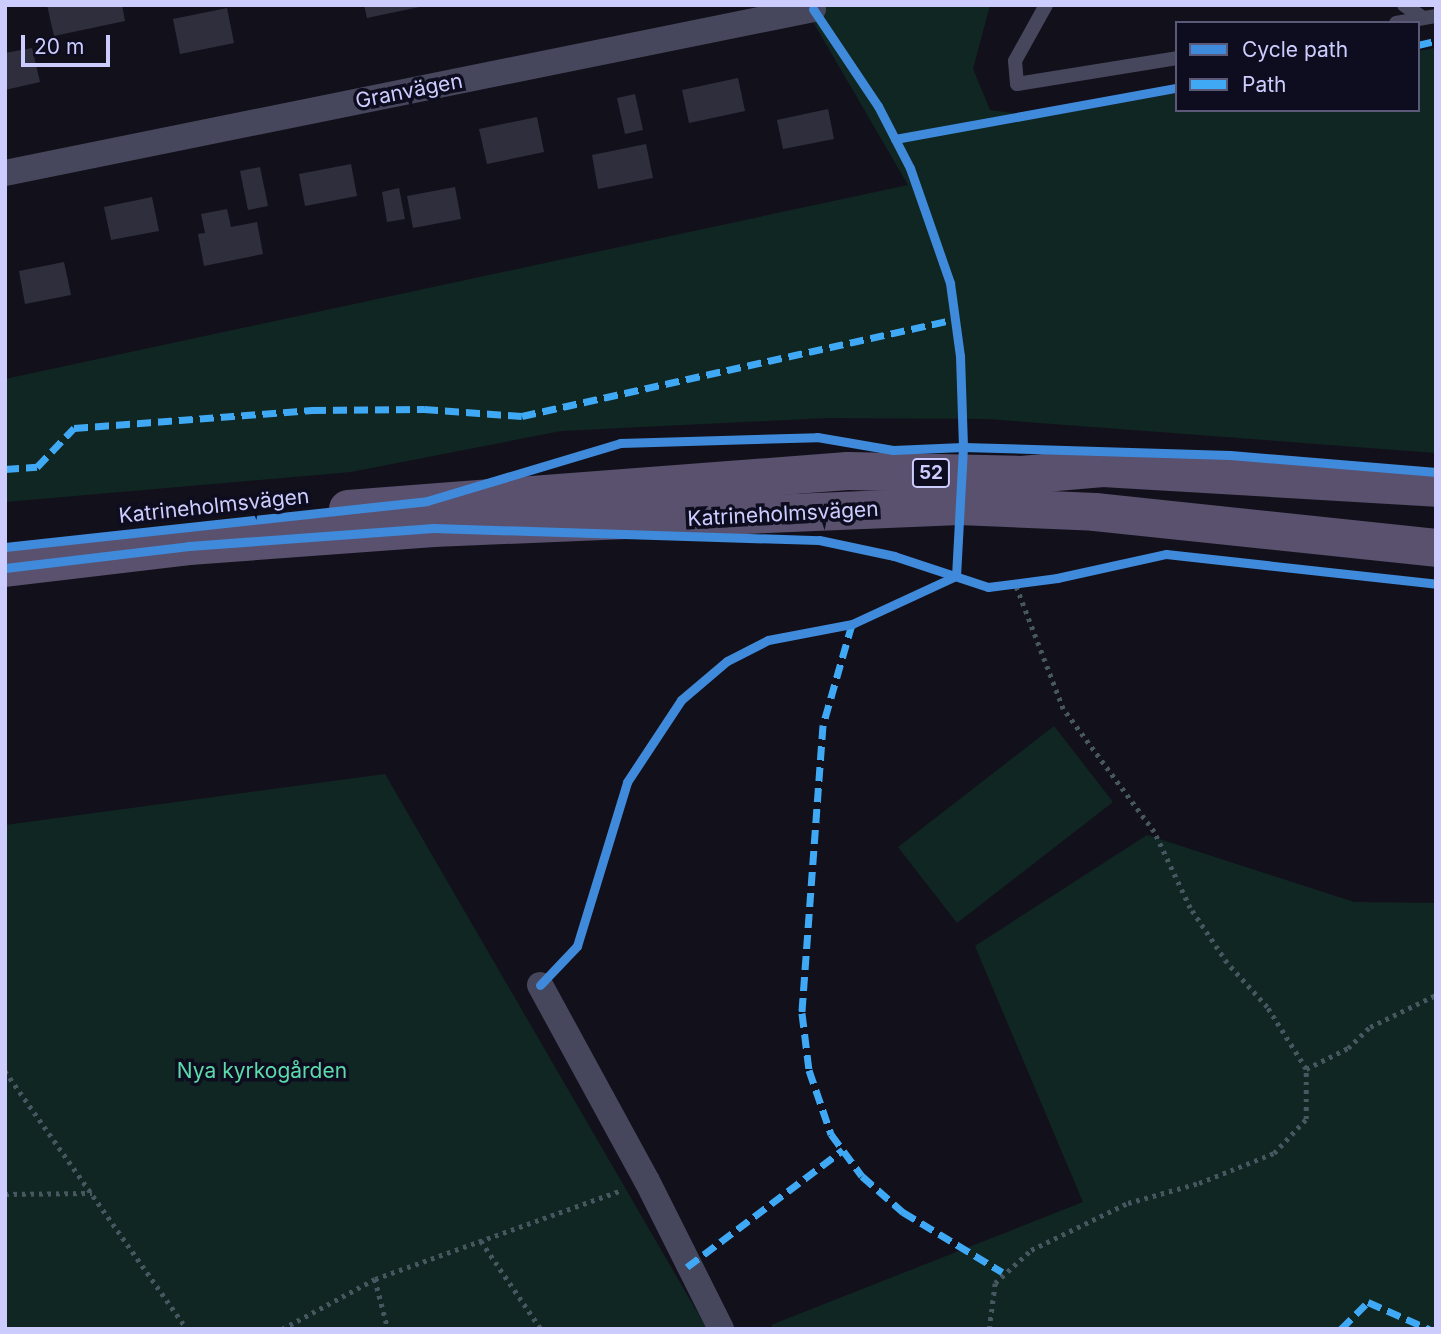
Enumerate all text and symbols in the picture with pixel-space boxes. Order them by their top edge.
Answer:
scale bar [24,21,114,65]
legend [1175,21,1420,112]
text: 20 m [34,34,84,59]
text: Cycle path [1242,37,1348,62]
street label: Granvägen [353,68,465,114]
text: Path [1242,72,1287,97]
road number: 52 [912,458,950,488]
street label: Katrineholmsvägen [118,483,310,529]
street label: Katrineholmsvägen [687,496,879,532]
park label: Nya kyrkogården [177,1058,347,1084]

